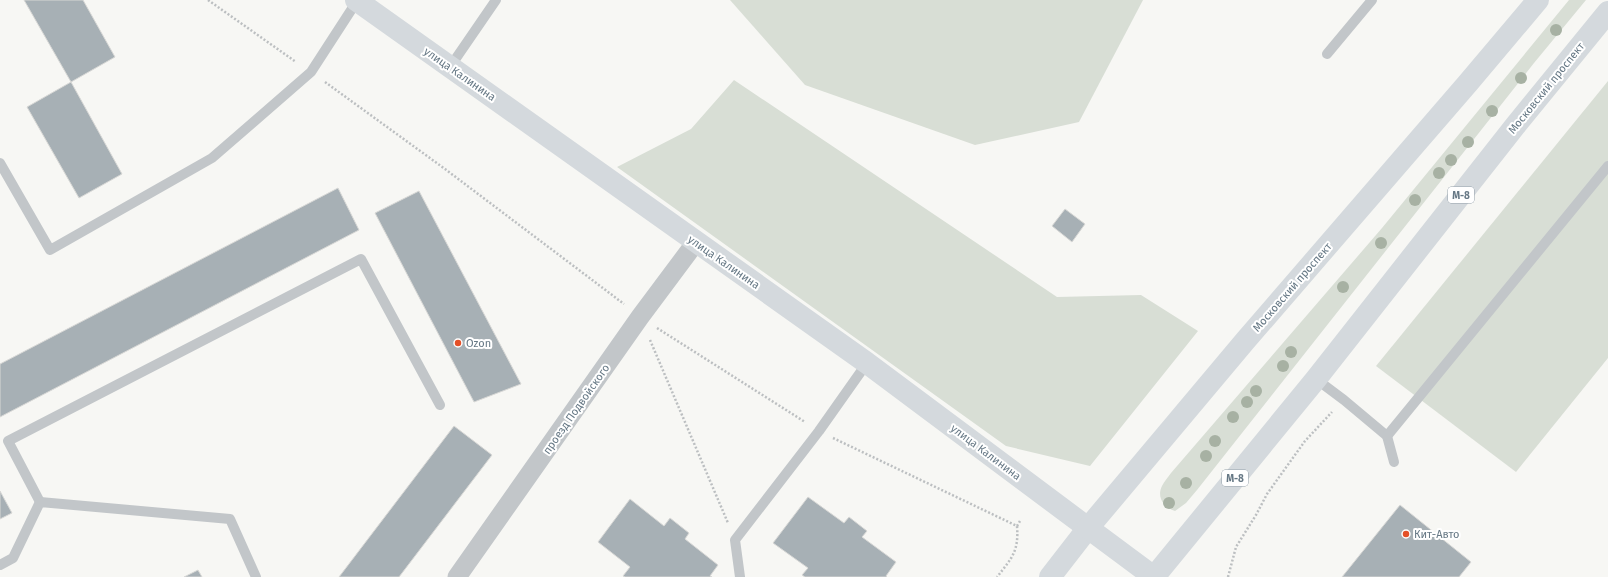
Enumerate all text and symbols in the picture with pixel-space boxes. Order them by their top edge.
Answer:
street label: Московский проспект [1506,40,1587,136]
street label: улица Калинина [421,45,498,104]
road number: М-8 [1448,187,1474,203]
street label: улица Калинина [685,233,762,292]
street label: Московский проспект [1250,240,1334,334]
place label: Ozon [466,337,491,350]
marker: Ozon [453,338,463,348]
street label: проезд Подвойского [540,362,612,457]
street label: улица Калинина [948,422,1023,483]
road number: М-8 [1222,470,1248,486]
place label: Кит-Авто [1414,528,1460,541]
marker: Кит-Авто [1401,529,1411,539]

